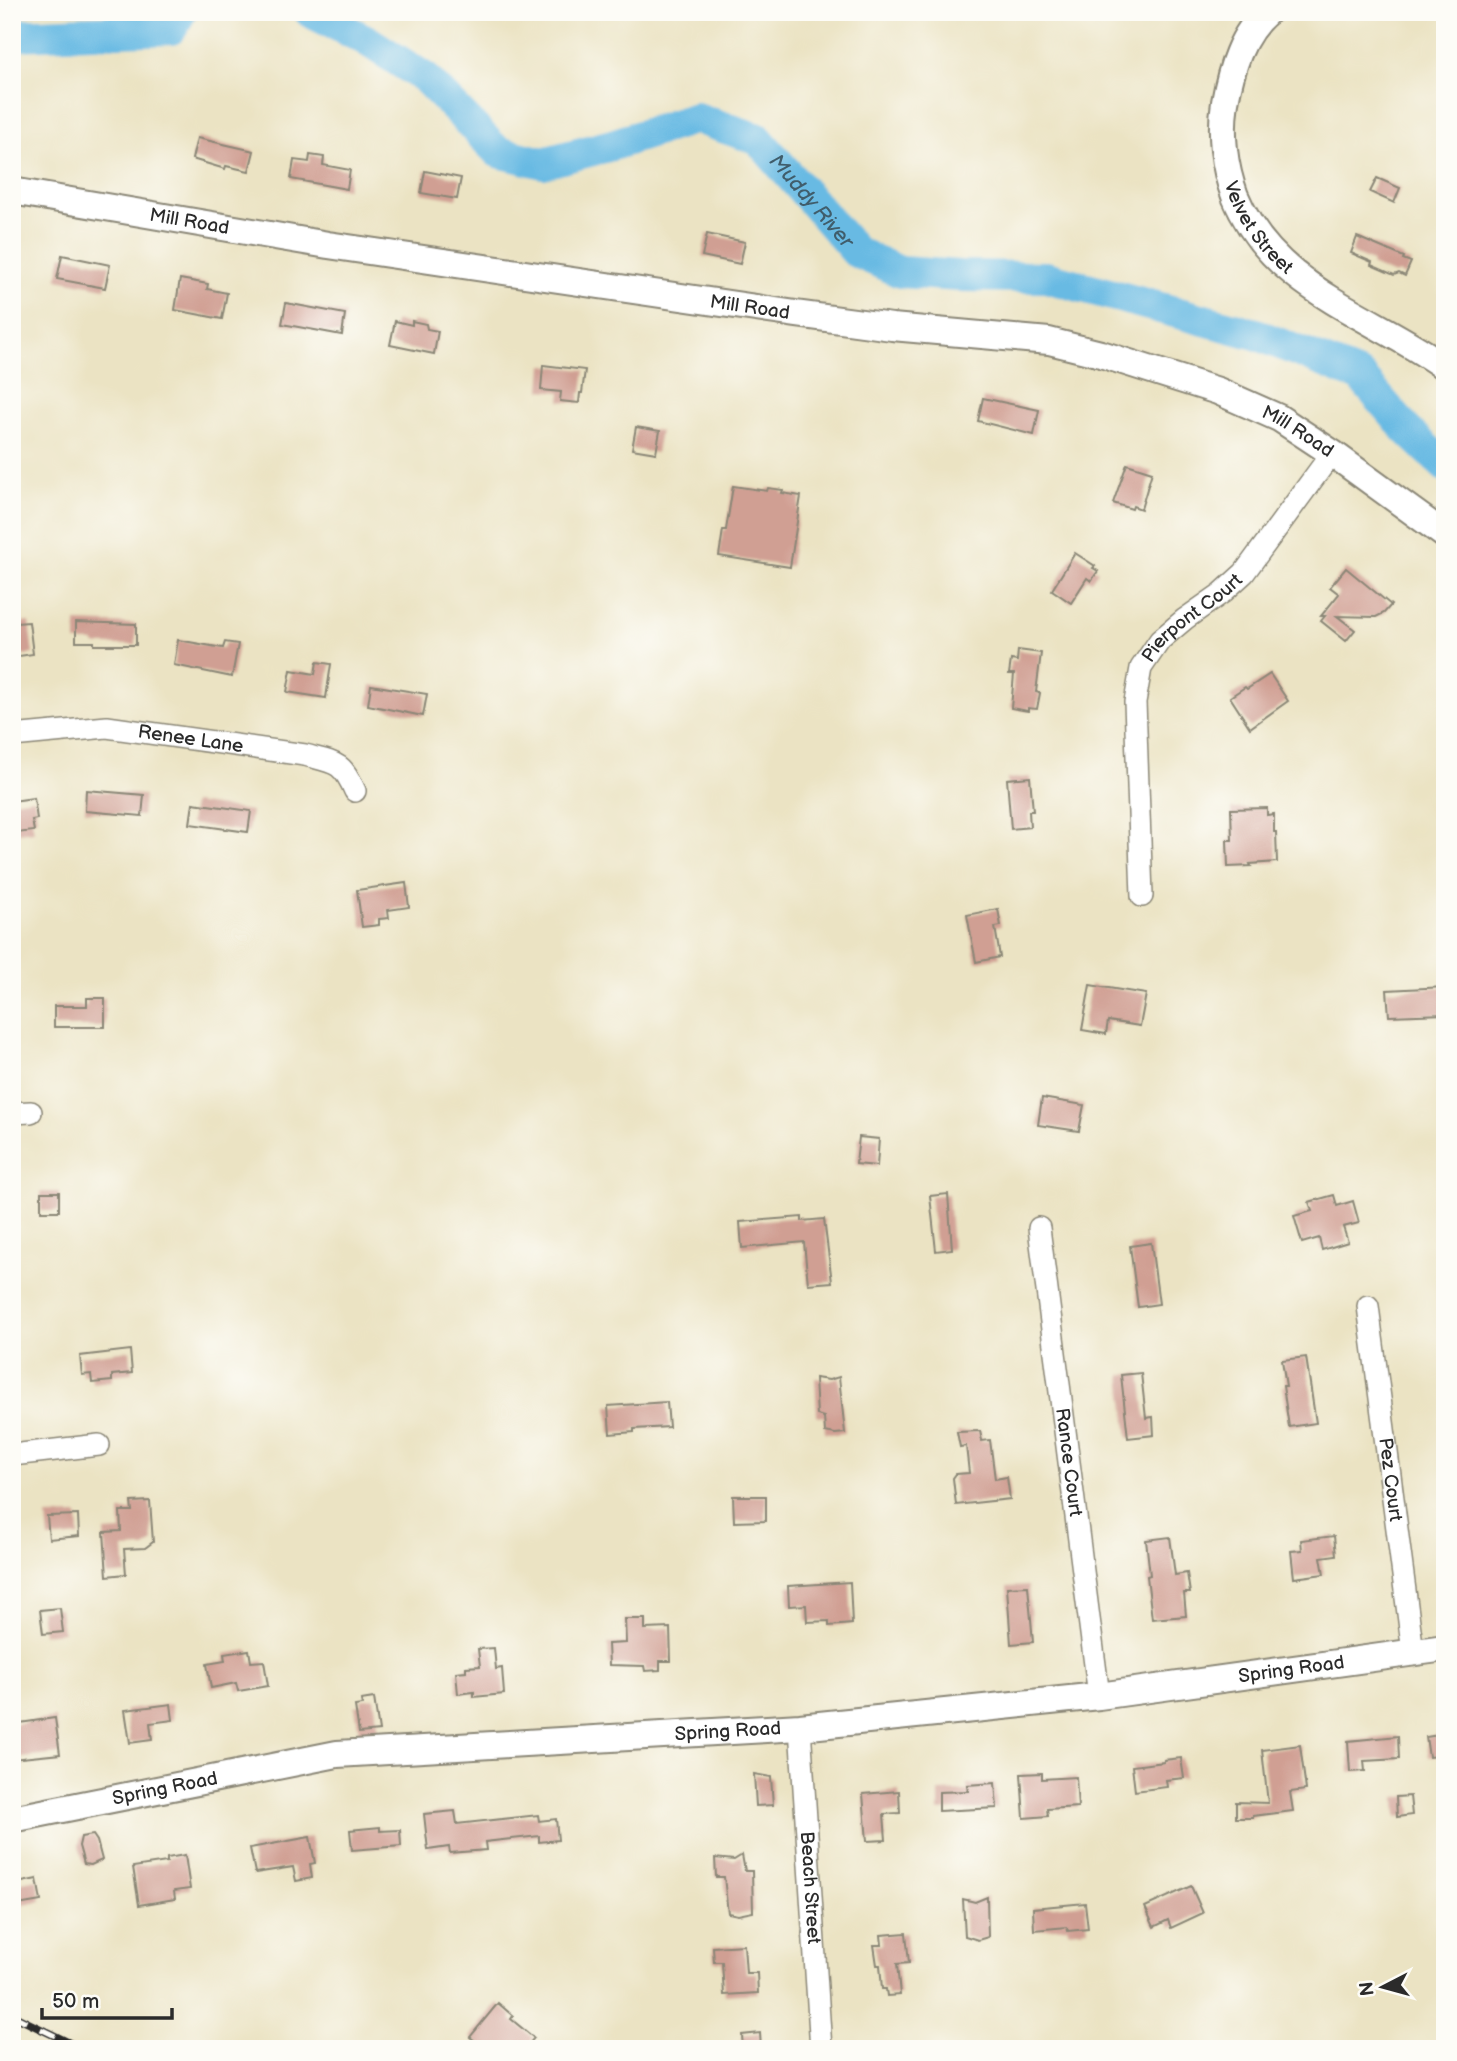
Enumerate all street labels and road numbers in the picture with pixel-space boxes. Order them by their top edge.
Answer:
street label: Velvet Street [1219,178,1298,279]
street label: Mill Road [148,203,231,239]
street label: Mill Road [708,290,791,324]
street label: Mill Road [1258,400,1338,462]
street label: Pierpont Court [1137,569,1247,667]
street label: Renee Lane [136,720,245,758]
street label: Rance Court [1051,1406,1087,1518]
street label: Pez Court [1374,1436,1407,1523]
street label: Spring Road [1237,1651,1346,1688]
street label: Spring Road [674,1717,782,1746]
street label: Spring Road [110,1767,220,1810]
street label: Beach Street [795,1831,826,1945]

